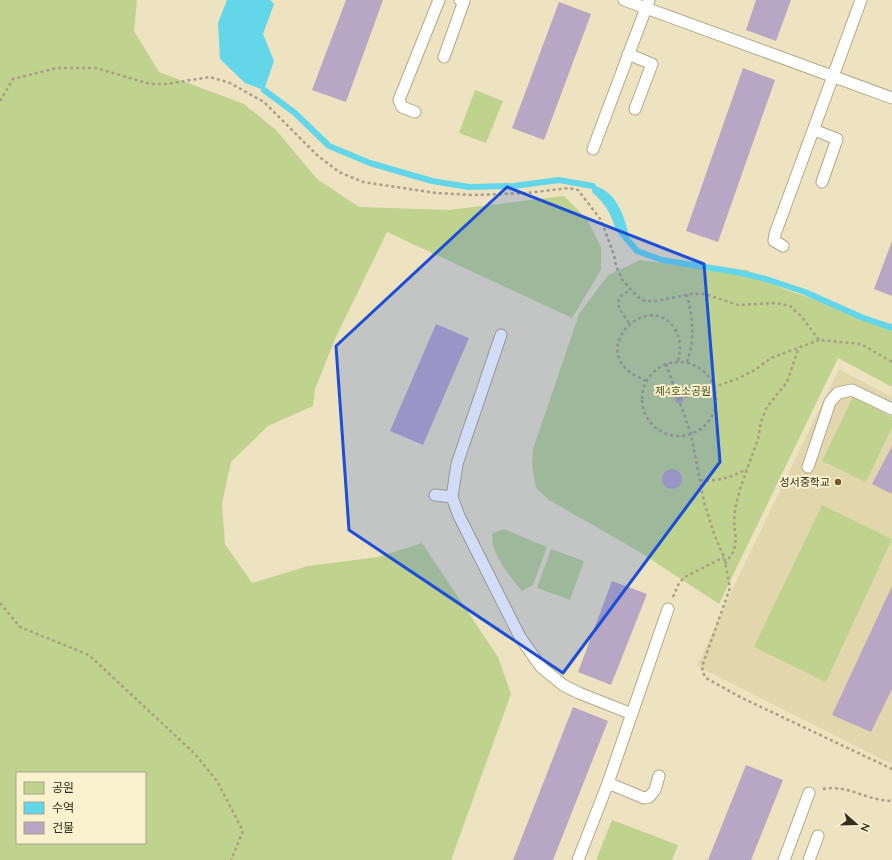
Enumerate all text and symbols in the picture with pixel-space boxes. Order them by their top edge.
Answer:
park label: 제4호소공원 [655,384,711,398]
place label: 성서중학교 [779,475,830,489]
marker: 성서중학교 [833,477,843,487]
legend [16,772,146,844]
text: 공원 [52,780,74,795]
text: 수역 [52,800,74,815]
north arrow [836,804,876,844]
text: 건물 [52,820,74,835]
text: N [857,821,873,834]

